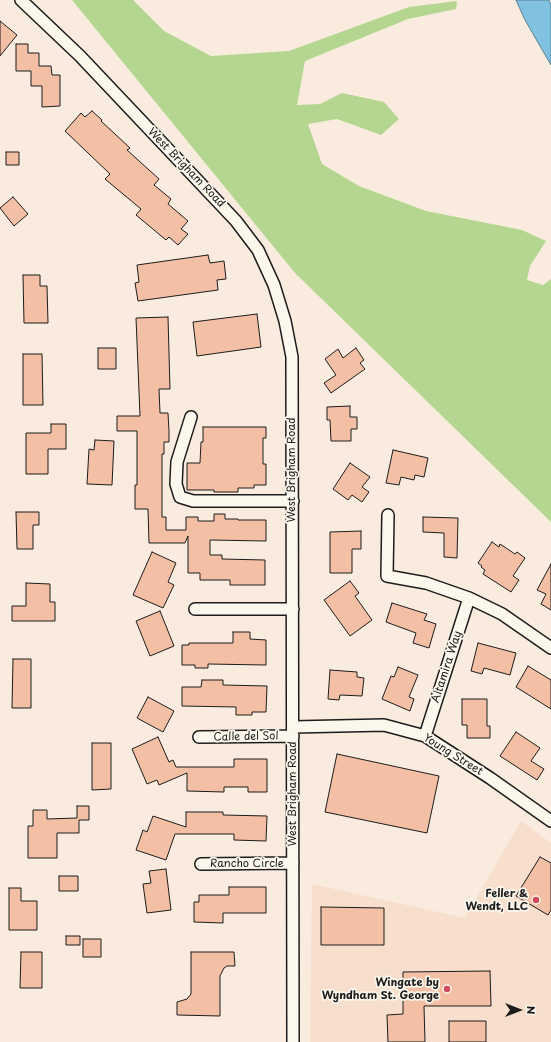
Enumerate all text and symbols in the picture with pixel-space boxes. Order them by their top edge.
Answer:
street label: West Brigham Road [145,126,227,210]
street label: West Brigham Road [285,417,299,523]
street label: Altamira Way [429,629,465,705]
street label: Calle del Sol [213,730,279,744]
street label: Young Street [421,732,485,778]
street label: West Brigham Road [286,741,300,847]
street label: Rancho Circle [210,857,284,871]
place label: Feller & Wendt, LLC [465,887,528,913]
marker: Feller & Wendt, LLC [531,895,541,905]
place label: Wingate by Wyndham St. George [322,976,439,1002]
marker: Wingate by Wyndham St. George [442,984,452,994]
north arrow [499,990,539,1030]
text: N [523,1006,540,1014]

